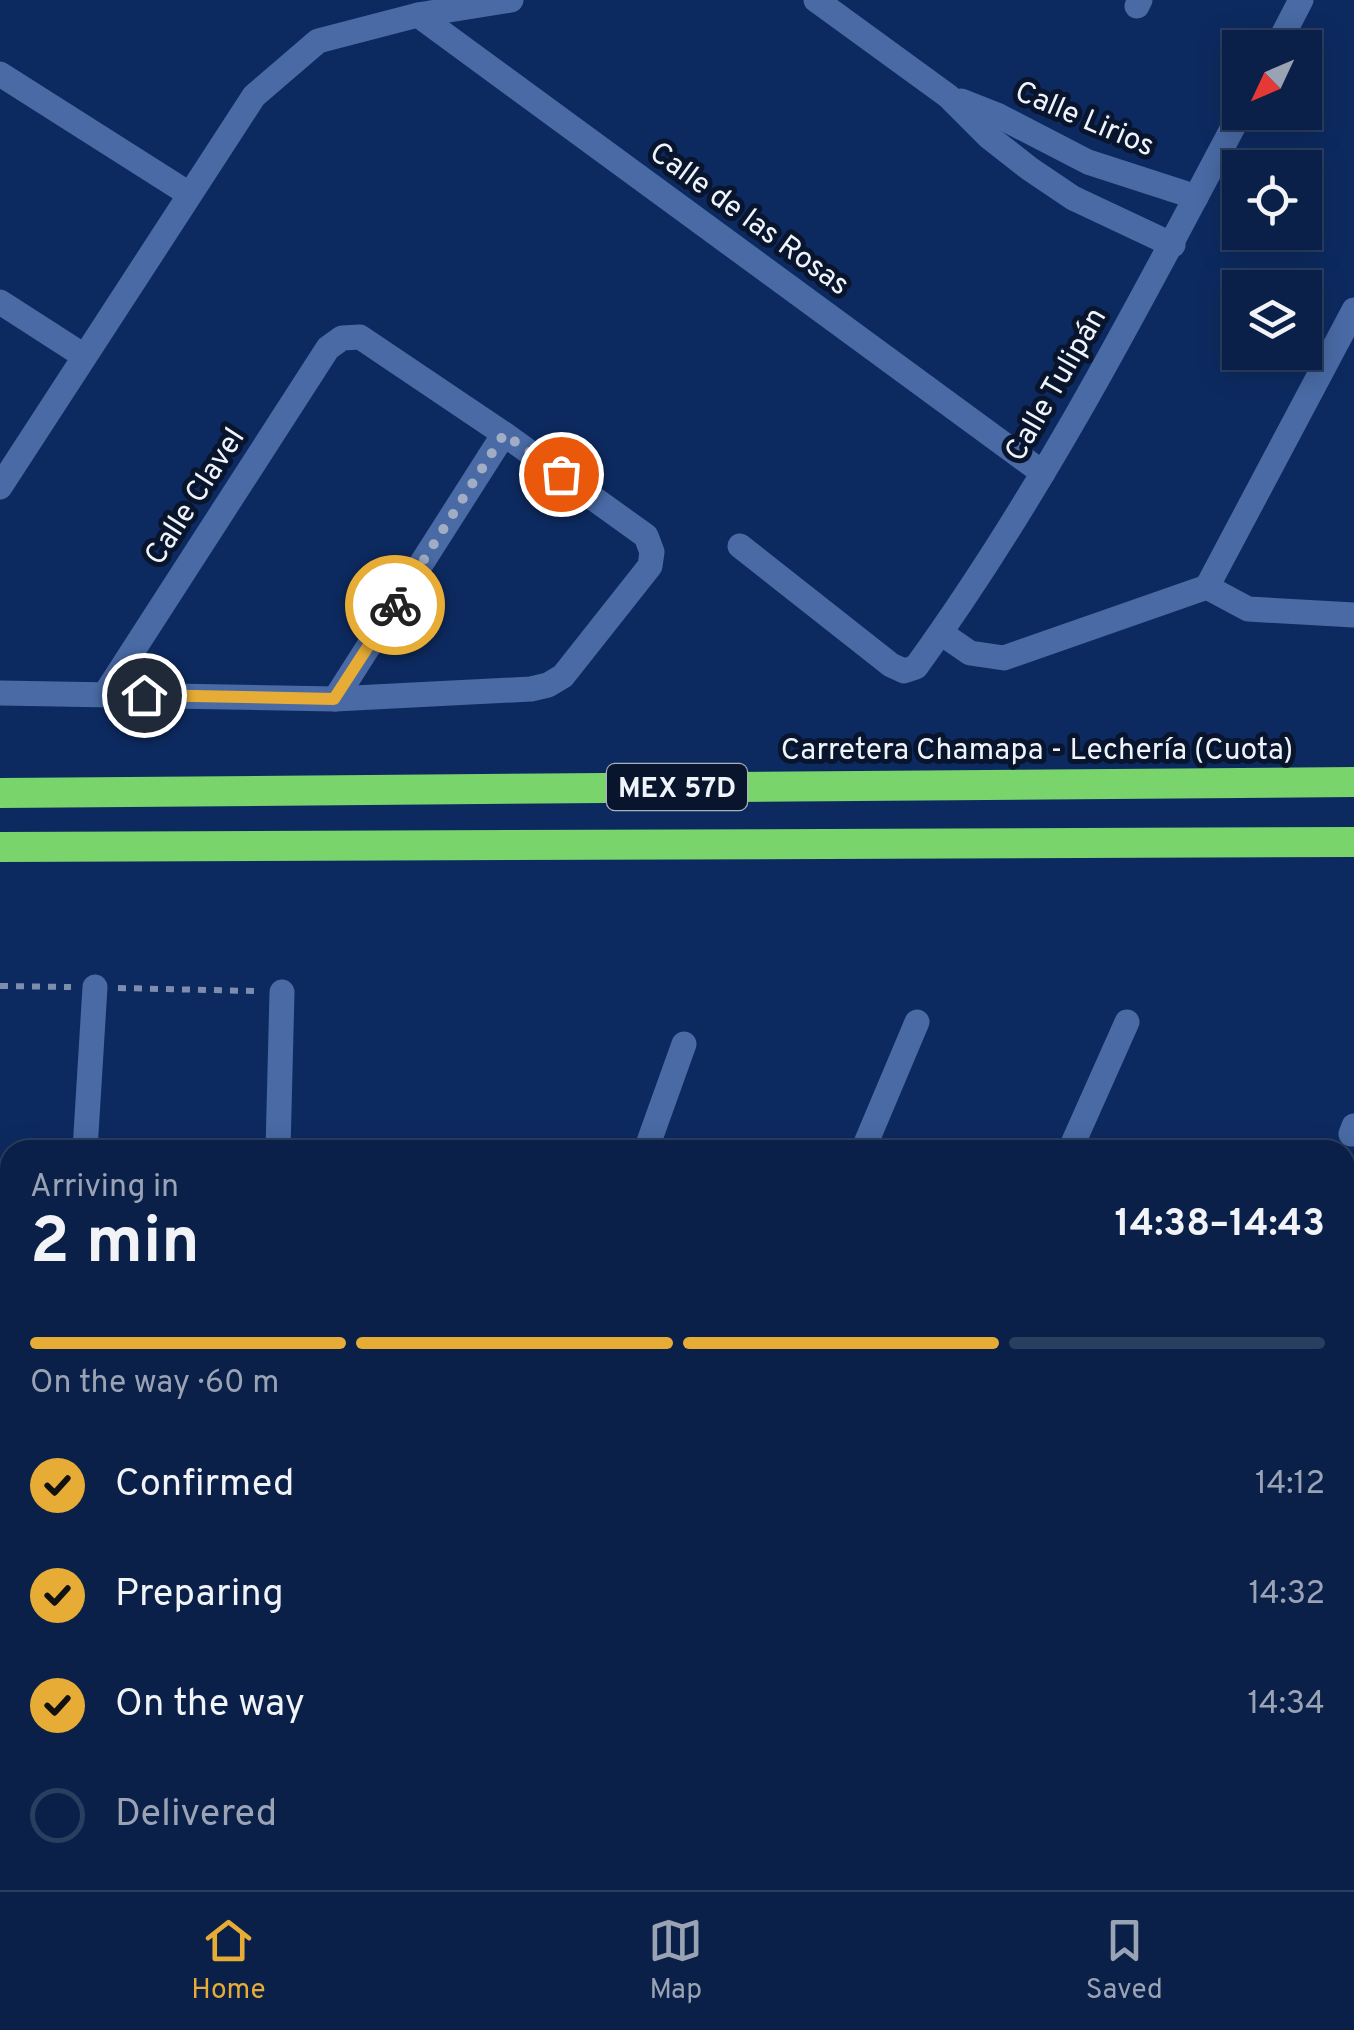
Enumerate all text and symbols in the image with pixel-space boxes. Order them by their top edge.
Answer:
north arrow [1222,30,1322,130]
map controls [1222,30,1322,370]
street label: Calle Lirios [1009,74,1159,166]
street label: Calle de las Rosas [641,135,856,305]
button: locate [1222,150,1322,250]
button: layers [1222,270,1322,370]
street label: Calle Tulipán [998,302,1116,469]
street label: Calle Clavel [138,422,254,573]
pin [519,432,604,517]
icon: bag [534,447,589,502]
courier [345,555,445,655]
icon: bike [368,578,423,633]
pin [102,653,187,738]
icon: home [117,668,172,723]
street label: Carretera Chamapa - Lechería (Cuota) [781,733,1293,770]
road number: MEX 57D [607,764,747,810]
text: Arriving in [30,1168,179,1208]
text: 14:38–14:43 [1114,1201,1325,1250]
text: 2 min [30,1204,200,1286]
text: On the way · 60 m [30,1364,279,1404]
icon: check [30,1458,85,1513]
text: Confirmed [115,1461,294,1510]
text: 14:12 [1255,1465,1325,1505]
icon: check [30,1568,85,1623]
text: Preparing [115,1571,284,1620]
text: 14:32 [1248,1575,1325,1615]
icon: check [30,1678,85,1733]
text: On the way [115,1681,305,1730]
text: 14:34 [1247,1685,1325,1725]
text: Delivered [115,1791,277,1840]
tab: Home [191,1913,266,2009]
tab: Map [648,1913,703,2009]
tab: Saved [1086,1913,1163,2009]

